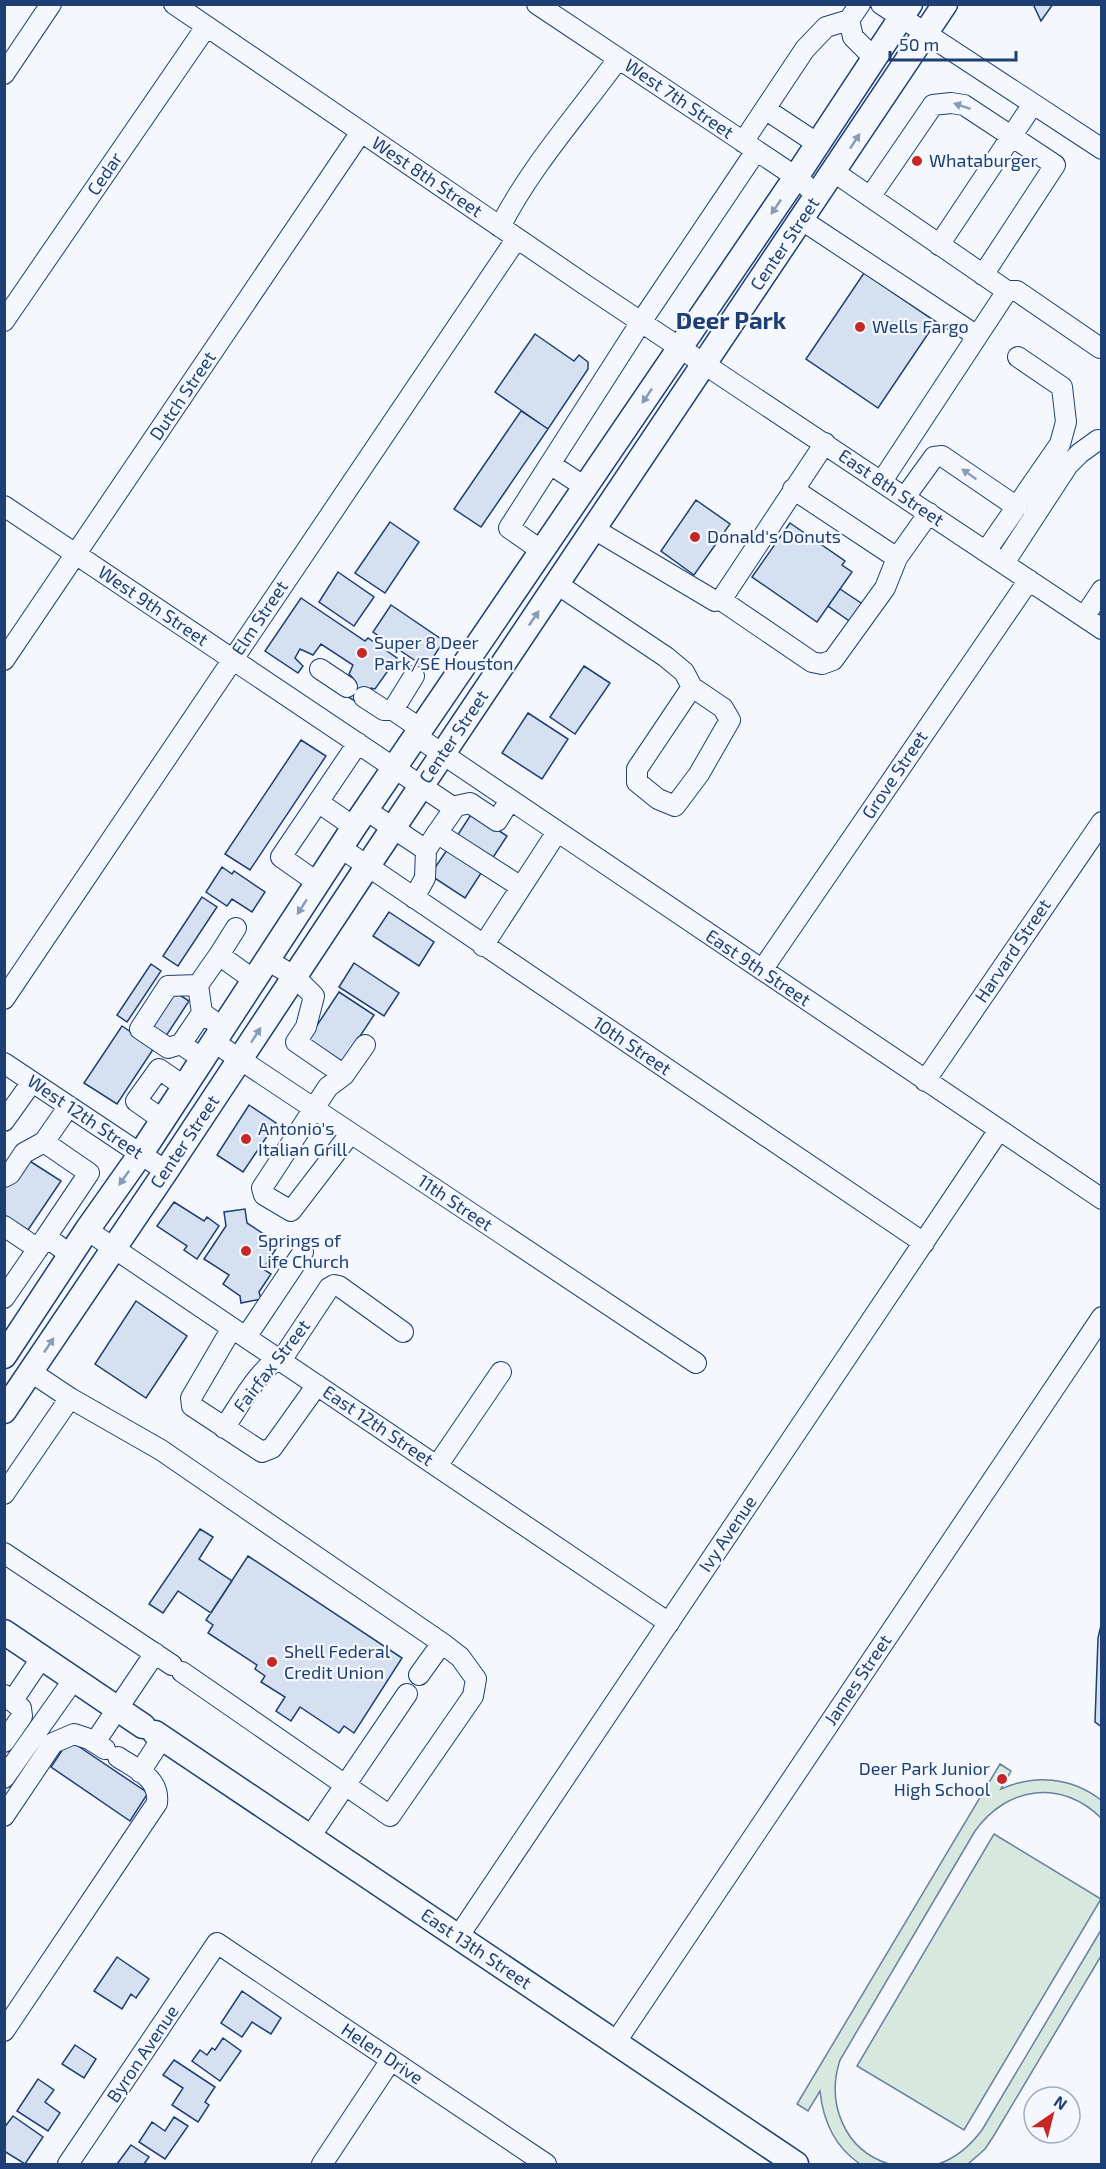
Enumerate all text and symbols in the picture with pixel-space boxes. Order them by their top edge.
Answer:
scale bar [890,24,1016,62]
text: 50 m [899,33,939,55]
street label: West 7th Street [621,54,738,143]
one-way arrow [952,101,970,110]
street label: West 8th Street [368,131,487,221]
one-way arrow [849,133,860,149]
street label: Cedar [82,148,127,199]
place label: Whataburger [929,149,1038,171]
marker: Whataburger [910,154,924,168]
street label: Center Street [745,192,824,294]
one-way arrow [770,198,782,214]
district label: Deer Park [676,305,787,334]
place label: Wells Fargo [872,315,969,337]
marker: Wells Fargo [853,320,867,334]
street label: Dutch Street [144,347,220,444]
one-way arrow [642,388,653,404]
street label: East 8th Street [835,444,949,531]
one-way arrow [961,468,977,480]
place label: Donald's Donuts [707,525,841,547]
marker: Donald's Donuts [688,530,702,544]
street label: West 9th Street [94,560,213,650]
street label: Elm Street [226,576,292,659]
one-way arrow [528,611,540,627]
place label: Super 8 Deer Park/SE Houston [374,631,514,674]
marker: Super 8 Deer Park/SE Houston [355,646,369,660]
street label: Center Street [414,685,493,787]
street label: Grove Street [857,726,932,823]
street label: Harvard Street [970,894,1055,1006]
one-way arrow [297,899,308,915]
street label: East 9th Street [702,924,815,1010]
street label: 10th Street [589,1011,676,1079]
one-way arrow [250,1027,261,1043]
street label: West 12th Street [23,1069,148,1163]
street label: Center Street [145,1090,224,1192]
place label: Antonio's Italian Grill [258,1117,348,1160]
marker: Antonio's Italian Grill [239,1132,253,1146]
street label: 11th Street [414,1169,497,1235]
one-way arrow [118,1170,130,1186]
place label: Springs of Life Church [258,1229,349,1272]
marker: Springs of Life Church [239,1244,253,1258]
street label: Fairfax Street [228,1315,314,1416]
one-way arrow [43,1337,54,1353]
street label: East 12th Street [319,1380,438,1470]
street label: Ivy Avenue [694,1491,761,1576]
street label: James Street [819,1630,896,1729]
place label: Shell Federal Credit Union [284,1640,391,1683]
marker: Shell Federal Credit Union [265,1655,279,1669]
place label: Deer Park Junior High School [859,1757,991,1800]
marker: Deer Park Junior High School [995,1772,1009,1786]
street label: East 13th Street [417,1903,536,1993]
street label: Byron Avenue [102,2001,183,2106]
street label: Helen Drive [337,2018,428,2089]
north arrow [1022,2085,1082,2145]
text: N [1051,2091,1071,2113]

